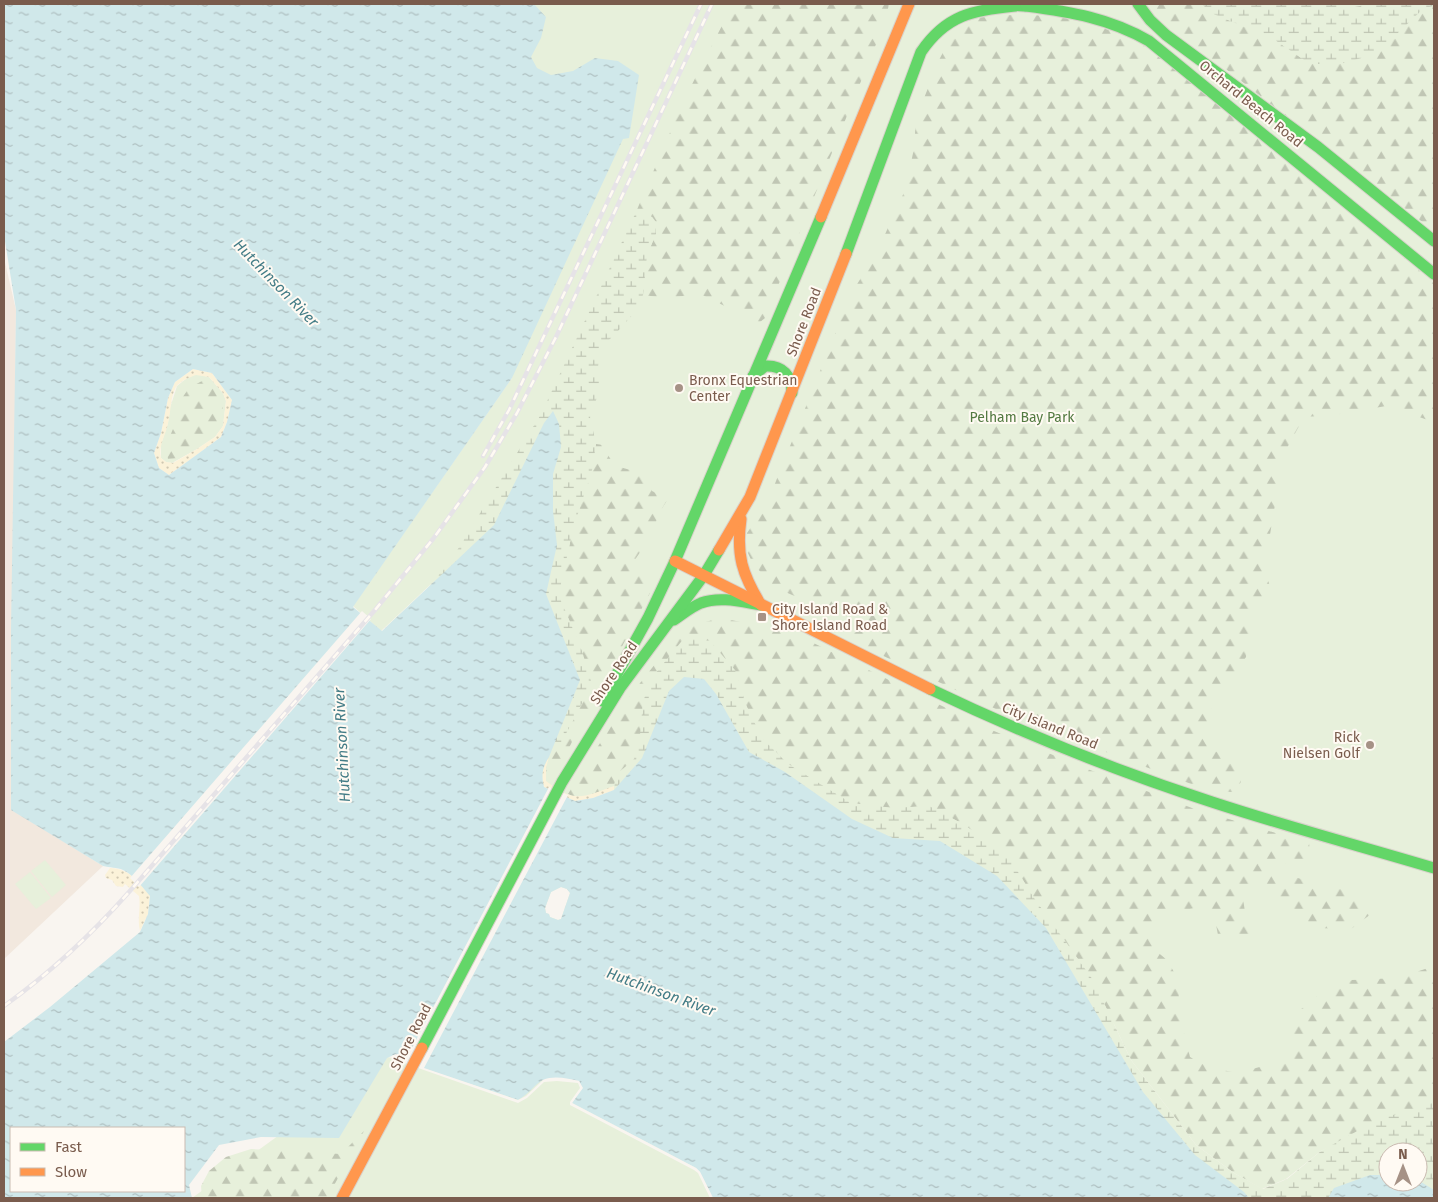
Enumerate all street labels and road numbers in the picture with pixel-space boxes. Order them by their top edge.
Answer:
street label: Orchard Beach Road [1196,57,1306,151]
street label: Shore Road [783,285,825,359]
street label: Shore Road [587,638,641,708]
street label: City Island Road [999,699,1101,753]
street label: Shore Road [387,1001,435,1073]

